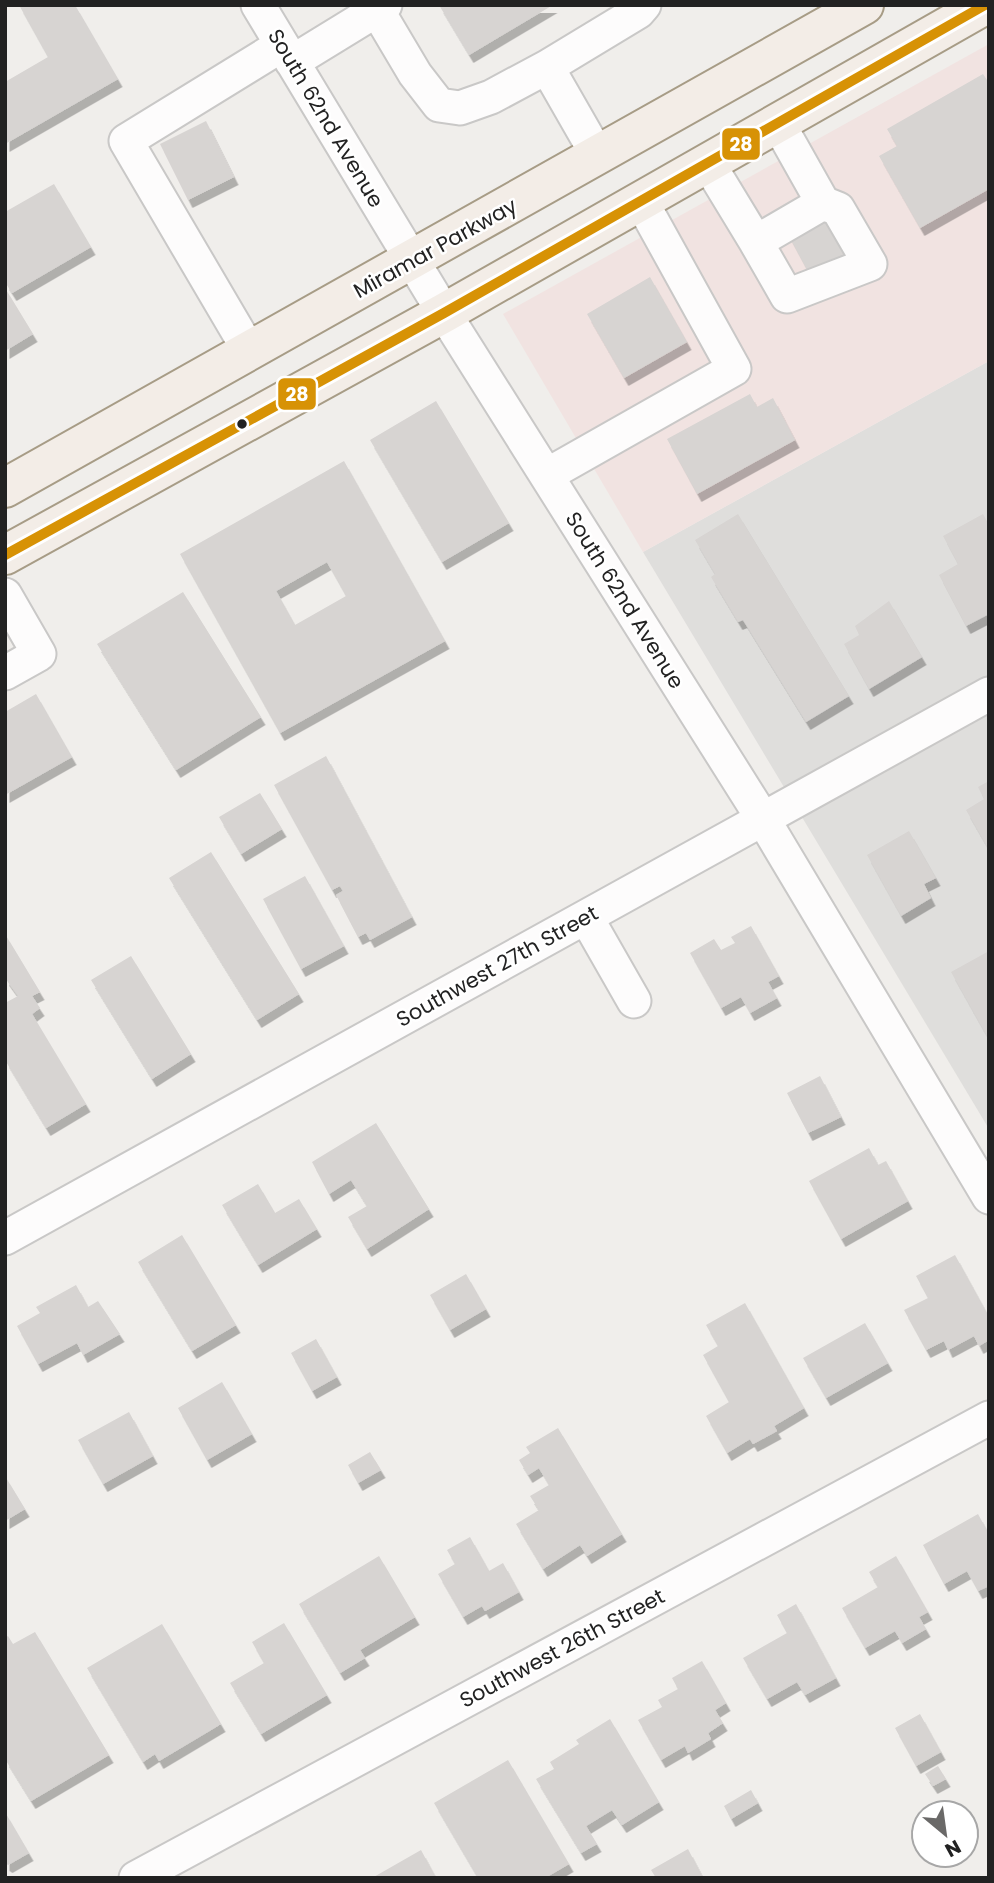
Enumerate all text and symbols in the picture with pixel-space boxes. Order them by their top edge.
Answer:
street label: South 62nd Avenue [261,23,391,213]
line badge: 28 [721,127,761,161]
text: 28 [729,131,753,158]
street label: Miramar Parkway [348,191,522,305]
line badge: 28 [277,377,317,411]
text: 28 [285,381,309,408]
unlabelled marker [235,417,249,431]
street label: South 62nd Avenue [559,506,691,694]
street label: Southwest 27th Street [391,898,603,1034]
street label: Southwest 26th Street [454,1582,670,1714]
north arrow [910,1799,980,1869]
text: N [940,1833,966,1864]

